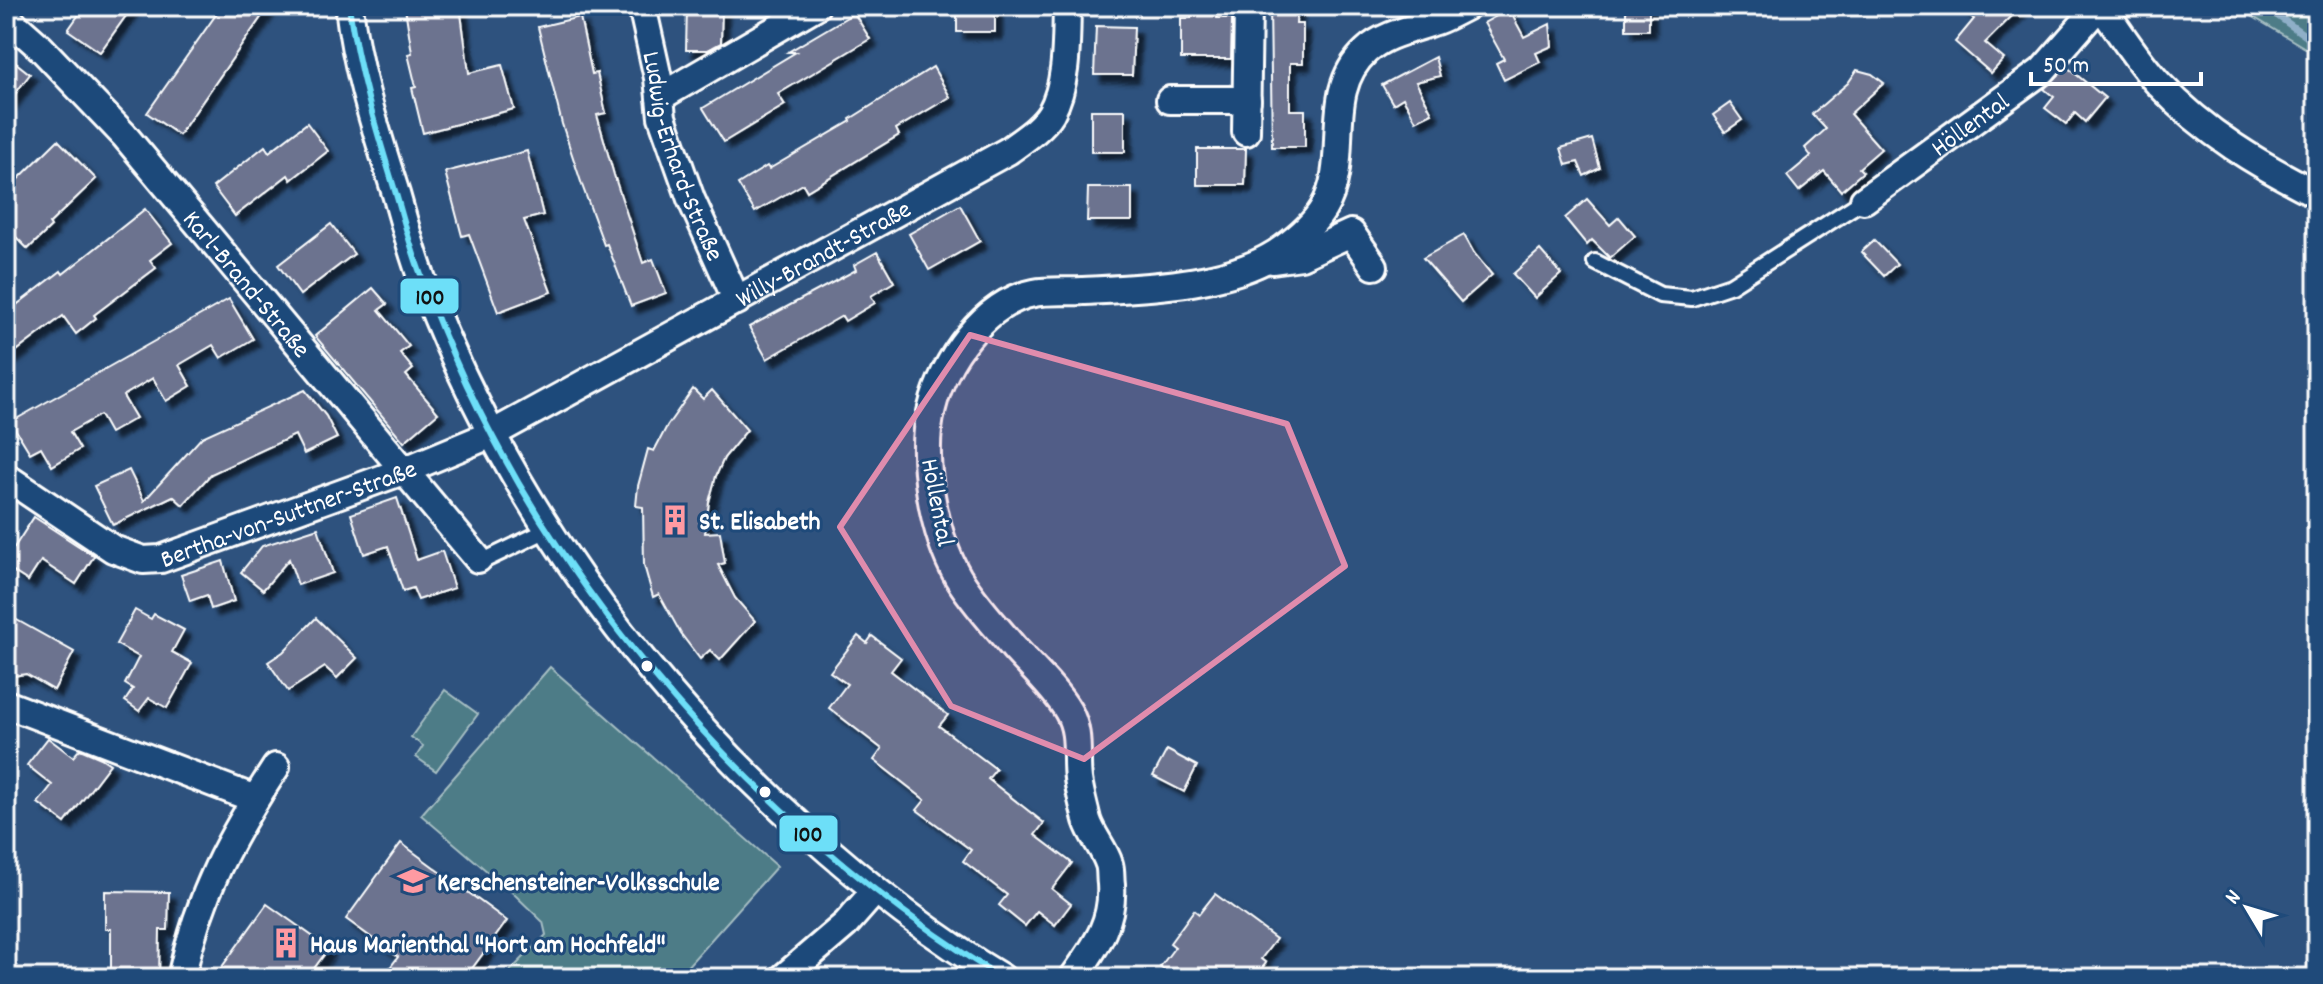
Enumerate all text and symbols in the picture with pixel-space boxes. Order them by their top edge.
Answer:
scale bar [2031,36,2201,86]
street label: Ludwig-Erhard-Straße [631,48,732,268]
text: 50 m [2043,50,2089,84]
street label: Höllental [1925,86,2018,168]
street label: Willy-Brandt-Straße [730,193,919,319]
street label: Karl-Brand-Straße [172,203,318,368]
line badge: 100 [399,277,460,315]
text: 100 [416,284,444,315]
street label: Bertha-von-Suttner-Straße [156,452,423,580]
street label: Höllental [909,456,962,550]
building icon: St. Elisabeth [658,503,692,537]
place label: St. Elisabeth [699,505,821,542]
unlabelled marker [639,658,655,674]
unlabelled marker [757,784,773,800]
line badge: 100 [778,814,839,853]
text: 100 [794,821,822,852]
school or university icon: Kerschensteiner-Volksschule [396,864,430,898]
place label: Kerschensteiner-Volksschule [437,866,720,903]
north arrow [2207,868,2287,948]
text: N [2218,884,2250,912]
building icon: Haus Marienthal "Hort am Hochfeld" [269,926,303,960]
place label: Haus Marienthal "Hort am Hochfeld" [310,928,666,965]

